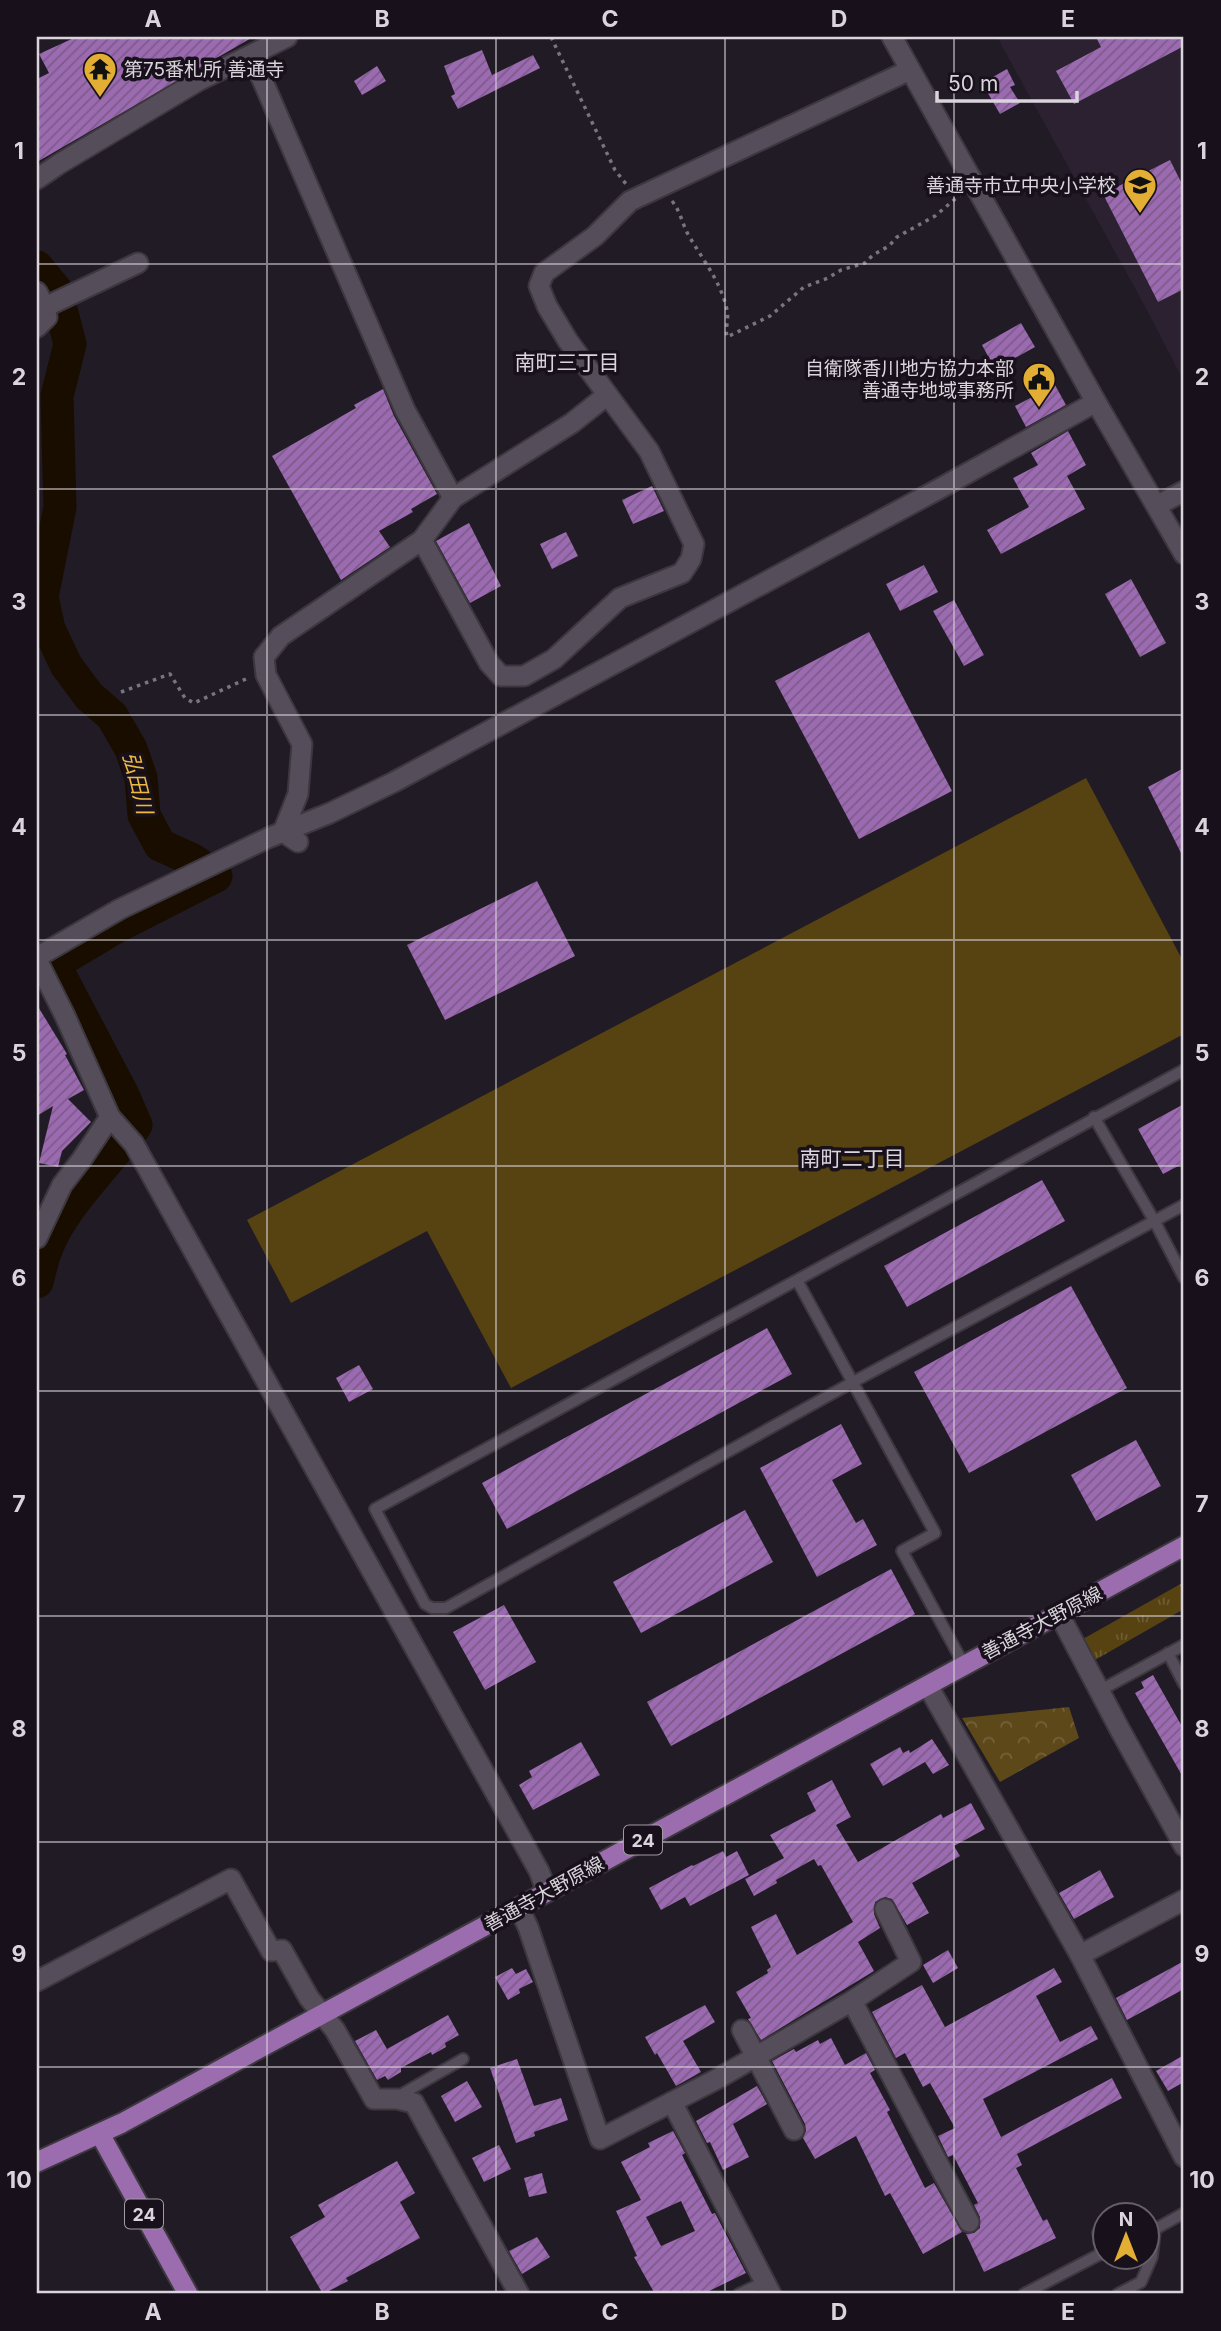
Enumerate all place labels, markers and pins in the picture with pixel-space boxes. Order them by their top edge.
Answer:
temple icon: 第75番札所 善通寺 [81,50,119,99]
place label: 第75番札所 善通寺 [124,58,284,81]
school or university icon: 善通寺市立中央小学校 [1121,166,1159,215]
place label: 善通寺市立中央小学校 [926,174,1116,197]
place label: 自衛隊香川地方協力本部 善通寺地域事務所 [805,357,1014,402]
public building icon: 自衛隊香川地方協力本部 善通寺地域事務所 [1020,360,1058,409]

